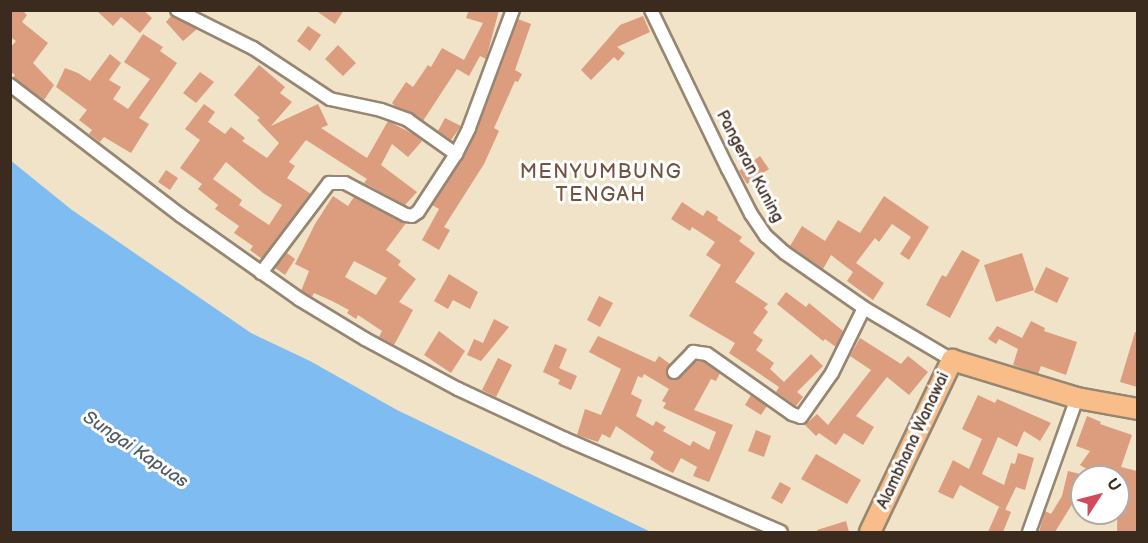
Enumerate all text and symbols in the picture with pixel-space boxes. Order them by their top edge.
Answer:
street label: Pangeran Kuning [711,108,787,226]
district label: MENYUMBUNG TENGAH [520,161,682,208]
street label: Alambhana Wanawai [874,369,954,513]
water label: Sungai Kapuas [78,407,192,493]
north arrow [1070,465,1130,525]
text: U [1102,475,1124,495]

